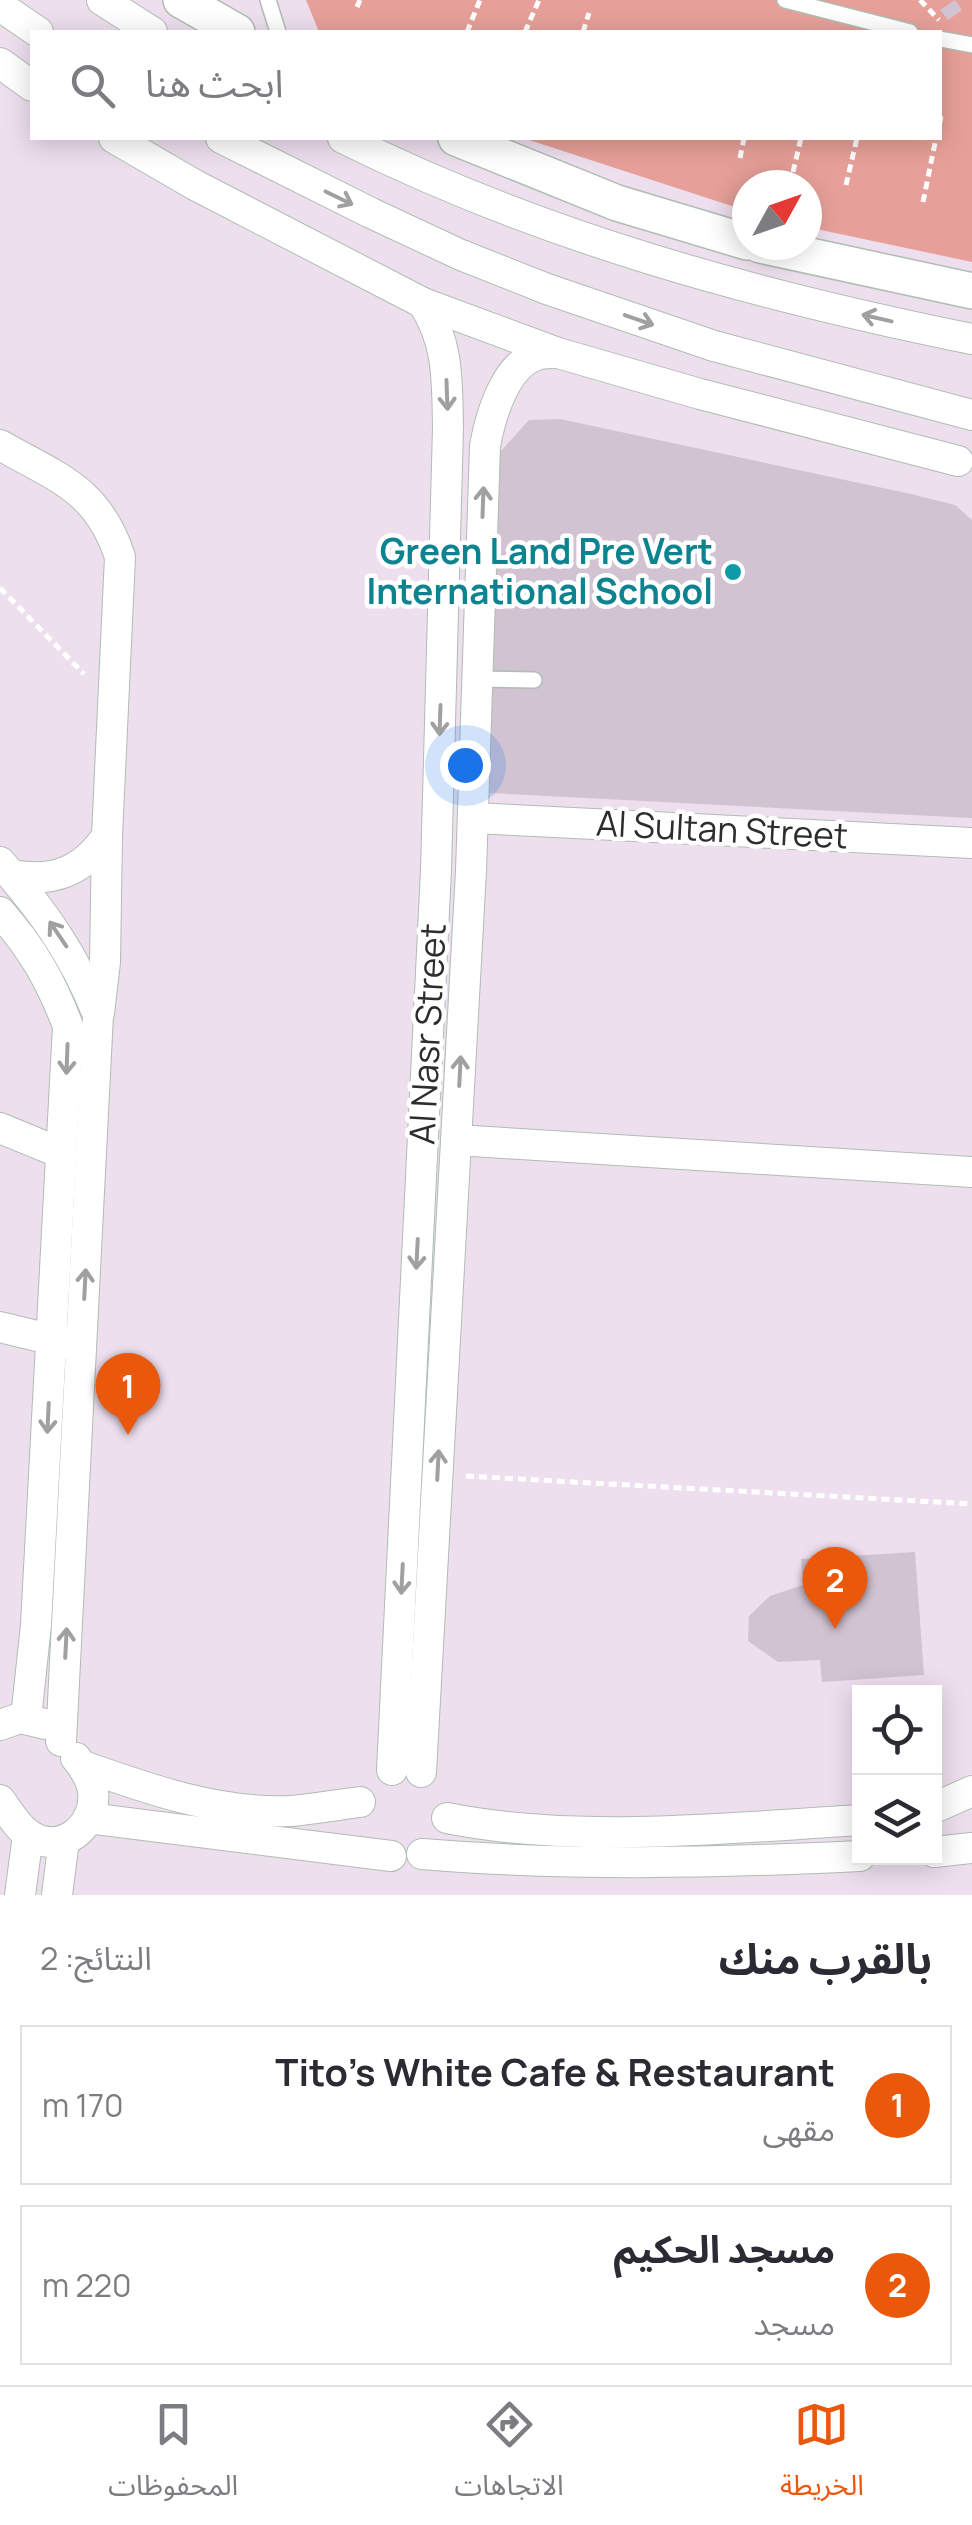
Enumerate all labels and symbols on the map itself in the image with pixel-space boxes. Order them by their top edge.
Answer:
north arrow [732,170,822,260]
one-way arrow [323,189,353,208]
one-way arrow [862,308,894,326]
one-way arrow [623,312,654,330]
one-way arrow [438,378,457,411]
one-way arrow [474,486,493,518]
place label: Green Land Pre Vert International School [366,527,713,615]
marker: Green Land Pre Vert International School [722,561,744,583]
one-way arrow [431,703,450,735]
your location [440,740,491,791]
street label: Al Sultan Street [595,798,849,860]
one-way arrow [47,921,68,949]
street label: Al Nasr Street [397,922,457,1146]
one-way arrow [58,1042,77,1075]
one-way arrow [451,1056,470,1088]
one-way arrow [408,1238,427,1270]
one-way arrow [76,1268,95,1300]
pin: 1 [96,1352,160,1435]
one-way arrow [38,1402,57,1434]
one-way arrow [429,1450,448,1482]
pin: 2 [802,1546,868,1629]
one-way arrow [392,1562,411,1595]
one-way arrow [57,1628,76,1660]

